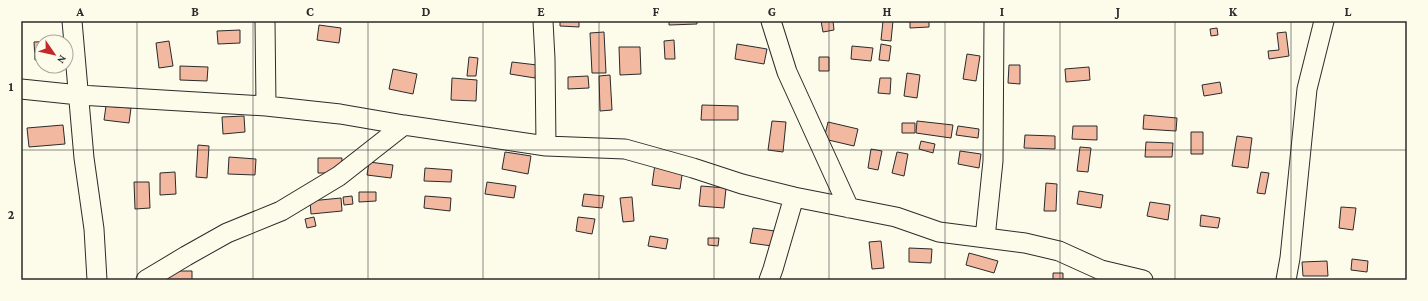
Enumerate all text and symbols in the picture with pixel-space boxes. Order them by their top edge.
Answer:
text: A [75,4,84,19]
text: B [191,4,199,19]
text: C [306,4,314,19]
text: D [422,4,431,19]
text: E [537,4,545,19]
text: F [653,4,660,19]
text: G [768,4,776,19]
text: H [883,4,892,19]
text: I [1000,4,1004,19]
text: J [1114,4,1120,19]
text: K [1229,4,1238,19]
text: L [1345,4,1352,19]
north arrow [34,34,74,74]
text: N [55,53,69,66]
text: 1 [9,79,14,94]
text: 2 [8,207,15,222]

